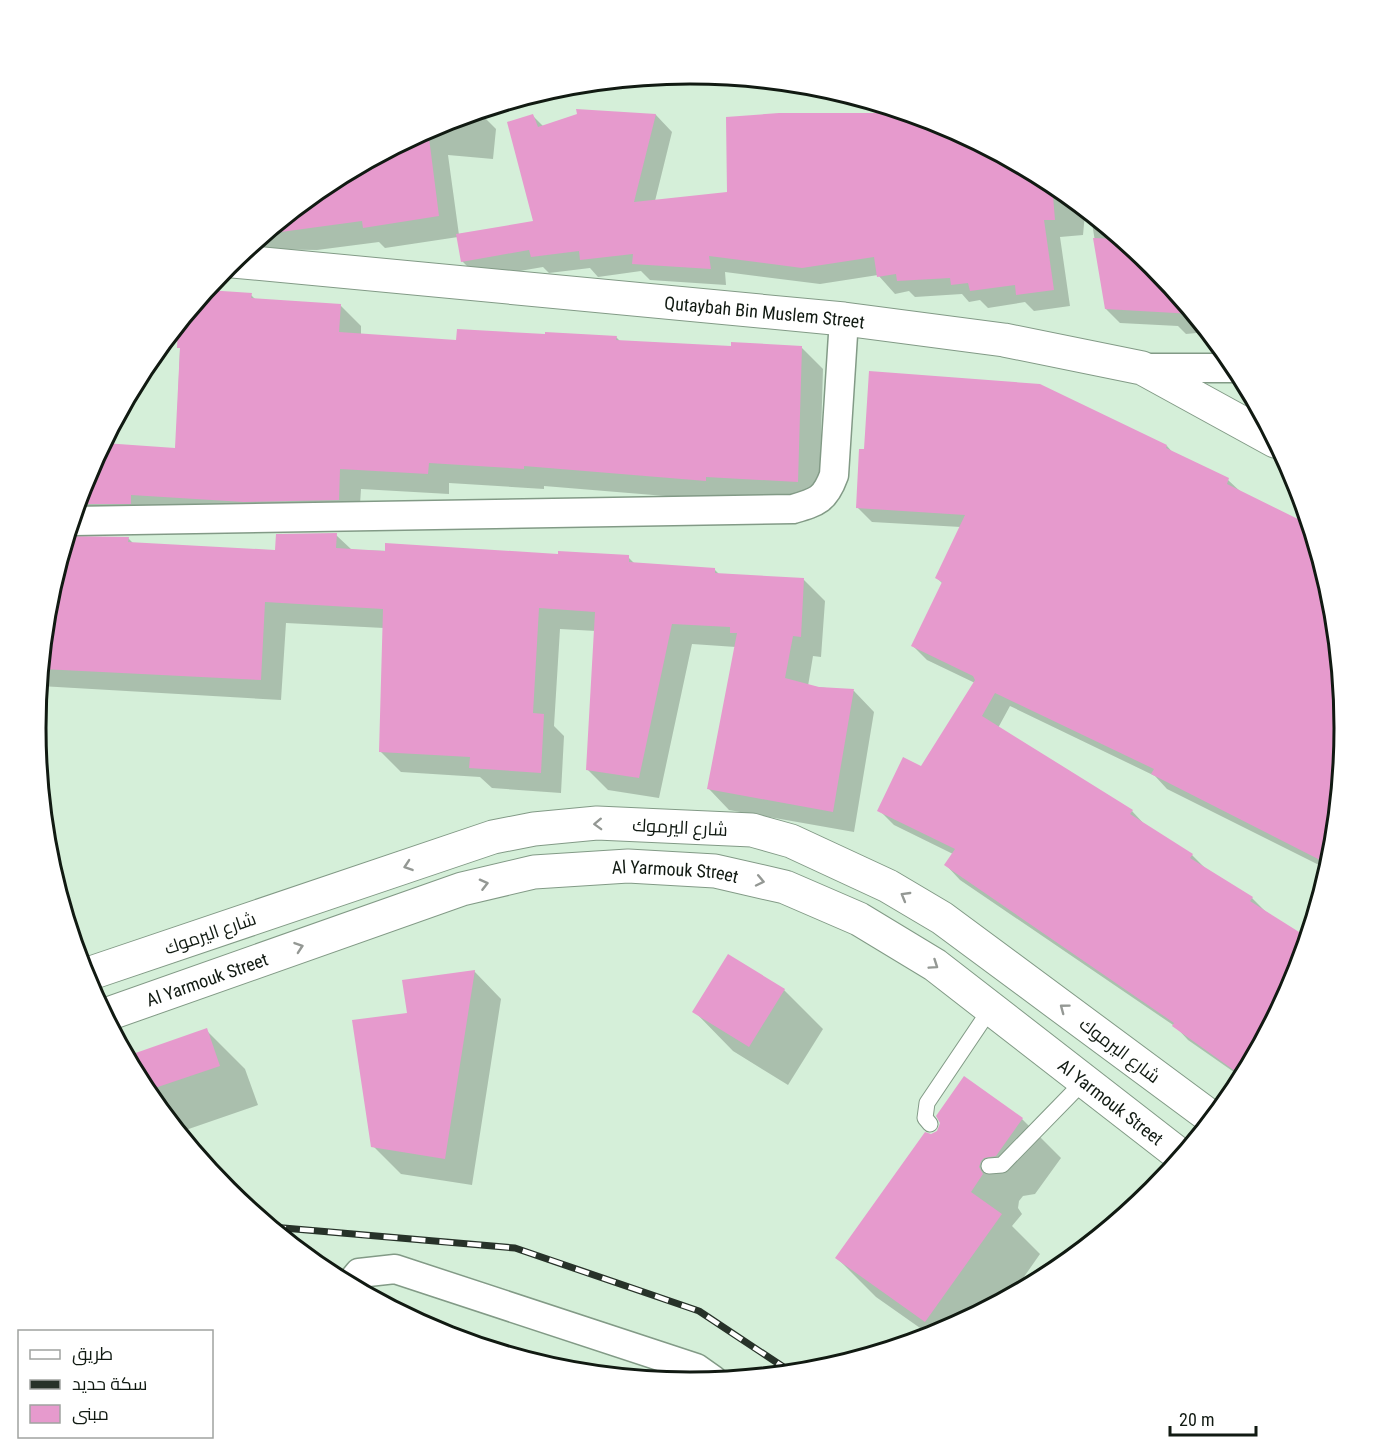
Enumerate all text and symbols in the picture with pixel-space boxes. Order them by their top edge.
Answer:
street label: Qutaybah Bin Muslem Street [664,292,866,332]
street label: شارع اليرموك [632,814,728,842]
one-way arrow [593,818,602,830]
street label: Al Yarmouk Street [611,855,741,887]
one-way arrow [403,858,414,871]
one-way arrow [755,874,765,887]
one-way arrow [479,878,489,891]
one-way arrow [901,891,911,903]
street label: شارع اليرموك [161,908,259,960]
one-way arrow [293,941,304,954]
street label: Al Yarmouk Street [143,948,270,1010]
one-way arrow [928,958,939,969]
one-way arrow [1059,1004,1070,1015]
street label: شارع اليرموك [1074,1013,1164,1089]
street label: Al Yarmouk Street [1054,1054,1168,1149]
legend [18,1330,213,1438]
text: طريق [72,1343,113,1366]
text: سكة حديد [72,1373,147,1394]
scale bar [1170,1399,1256,1437]
text: مبنى [72,1403,109,1425]
text: 20 m [1179,1409,1214,1430]

